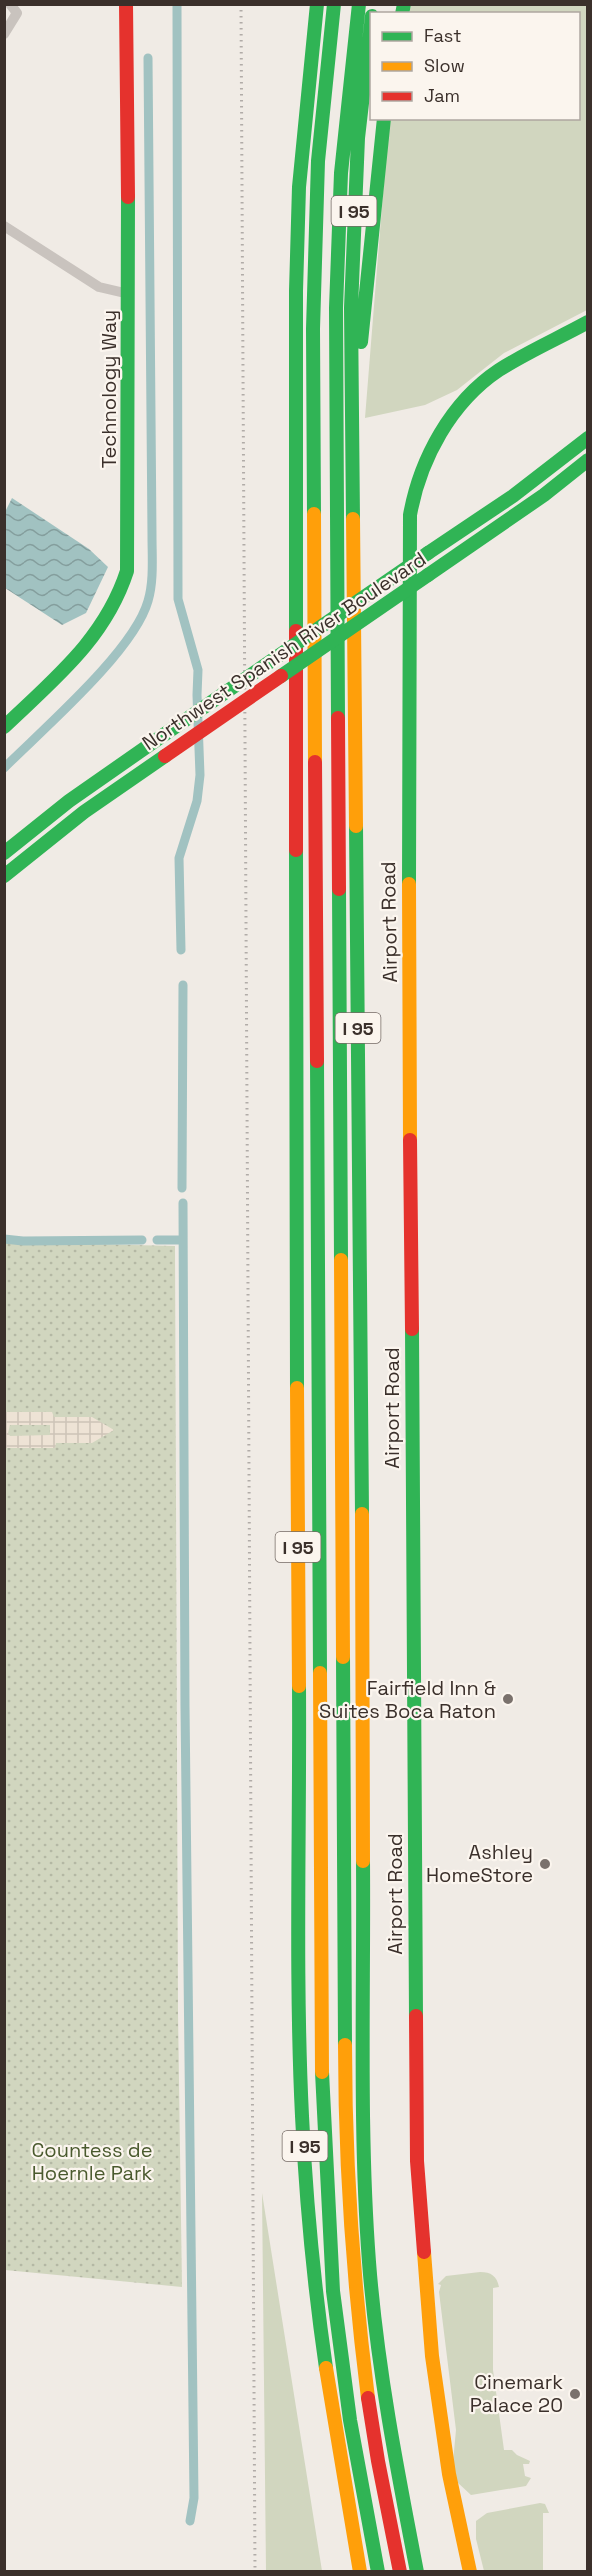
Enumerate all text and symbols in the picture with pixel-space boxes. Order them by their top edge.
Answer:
legend [370,12,580,120]
text: Fast [424,24,461,47]
text: Slow [424,54,465,77]
text: Jam [424,84,460,107]
road number: I 95 [332,196,376,226]
street label: Technology Way [96,310,122,468]
street label: Northwest Spanish River Boulevard [137,546,431,756]
street label: Airport Road [375,861,403,983]
road number: I 95 [336,1013,380,1043]
street label: Airport Road [379,1347,405,1469]
road number: I 95 [276,1532,320,1562]
place label: Fairfield Inn & Suites Boca Raton [319,1675,496,1724]
marker: Fairfield Inn & Suites Boca Raton [501,1692,515,1706]
street label: Airport Road [382,1833,408,1955]
place label: Ashley HomeStore [426,1839,533,1888]
marker: Ashley HomeStore [538,1857,552,1871]
road number: I 95 [282,2131,328,2161]
park label: Countess de Hoernle Park [31,2137,153,2186]
place label: Cinemark Palace 20 [470,2369,563,2418]
marker: Cinemark Palace 20 [568,2387,582,2401]

